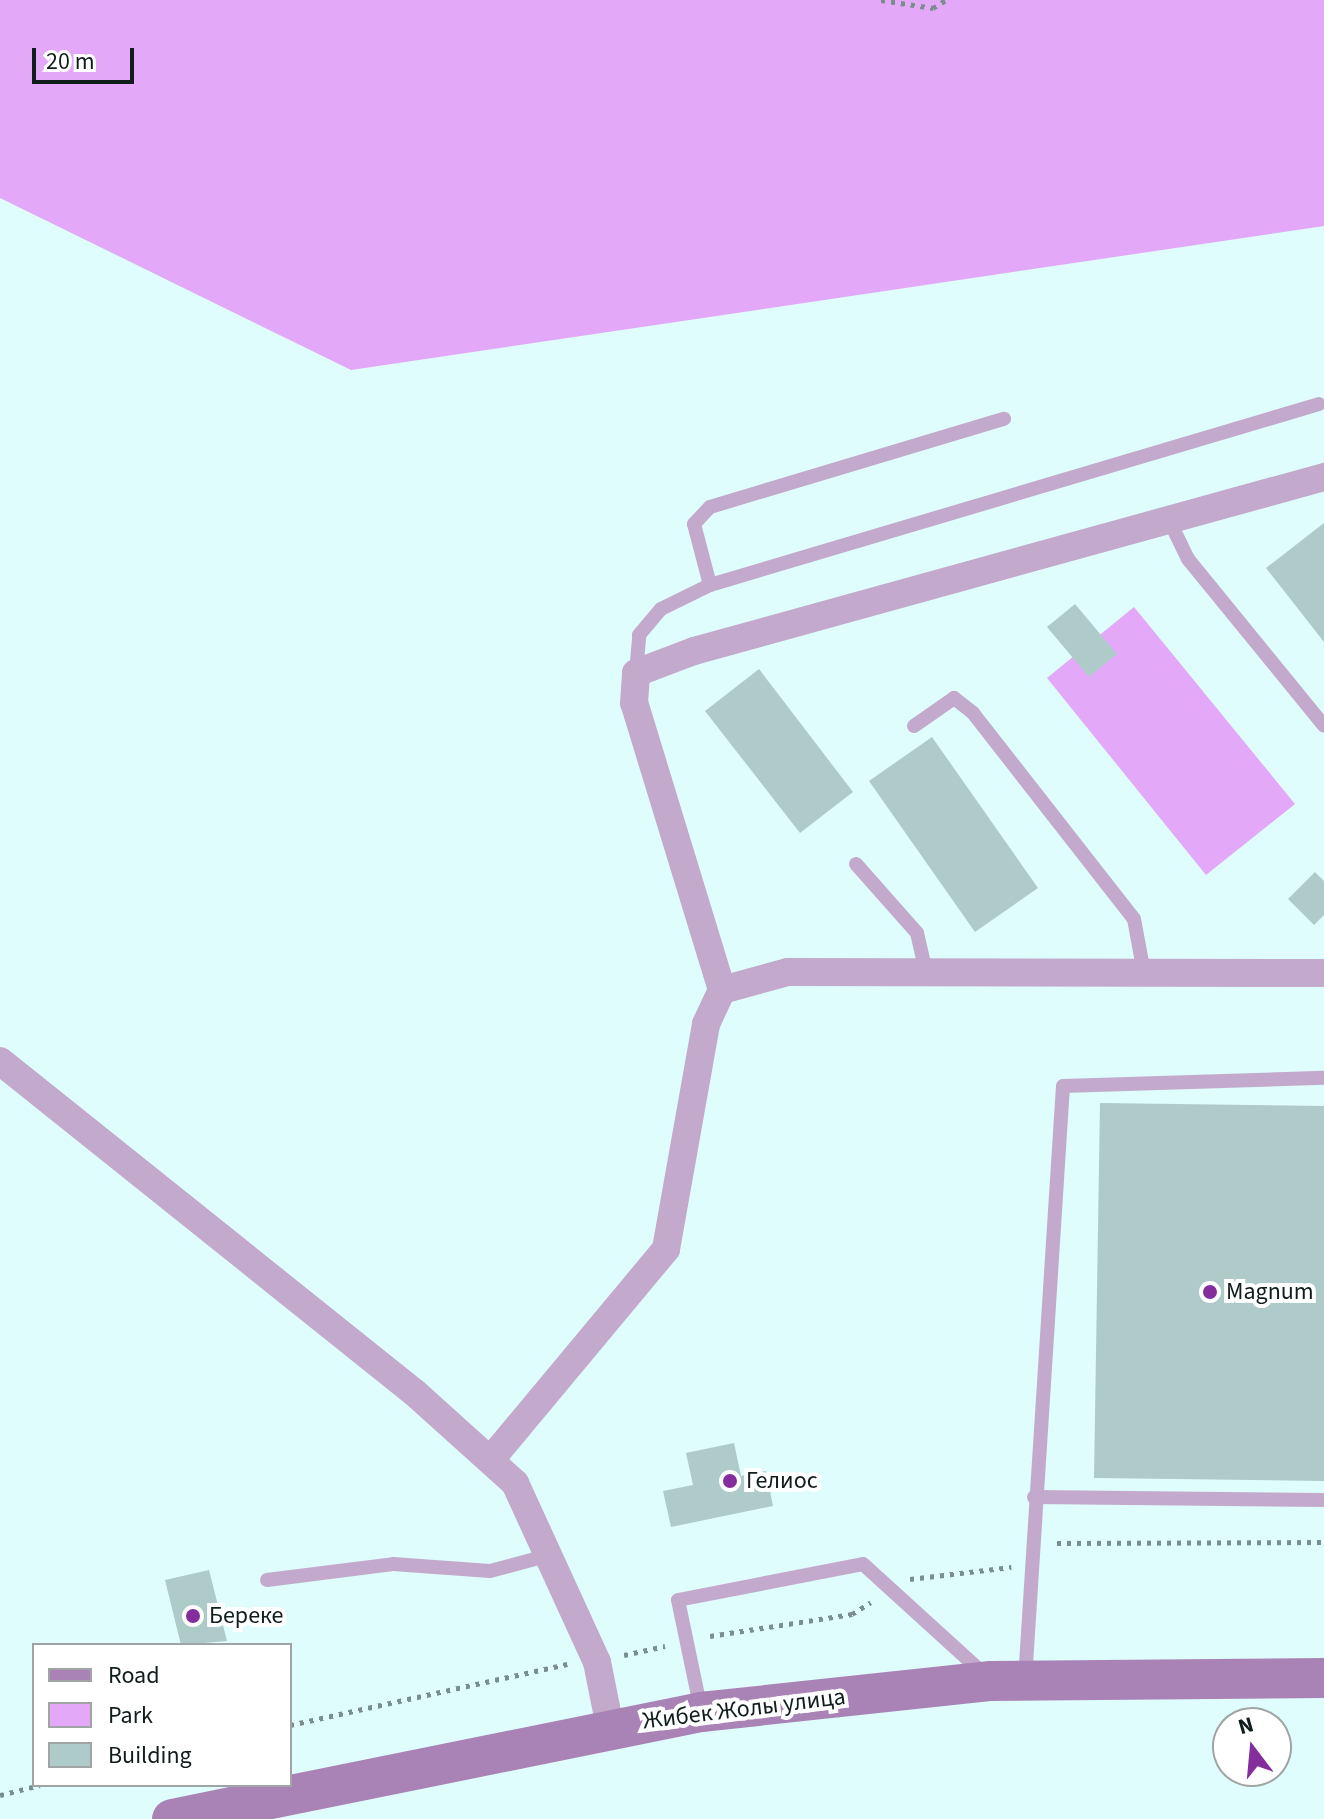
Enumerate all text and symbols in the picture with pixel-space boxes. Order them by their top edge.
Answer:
scale bar [36,32,138,82]
text: 20 m [46,44,95,79]
place label: Magnum [1226,1278,1314,1306]
marker: Magnum [1201,1283,1219,1301]
place label: Гелиос [746,1467,818,1495]
marker: Гелиос [721,1472,739,1490]
place label: Береке [209,1602,283,1630]
marker: Береке [184,1607,202,1625]
legend [32,1643,292,1787]
text: Road [108,1658,160,1693]
street label: Жибек Жолы улица [641,1682,847,1736]
text: Park [108,1698,153,1733]
north arrow [1212,1707,1292,1787]
text: N [1234,1708,1257,1743]
text: Building [108,1738,192,1773]

